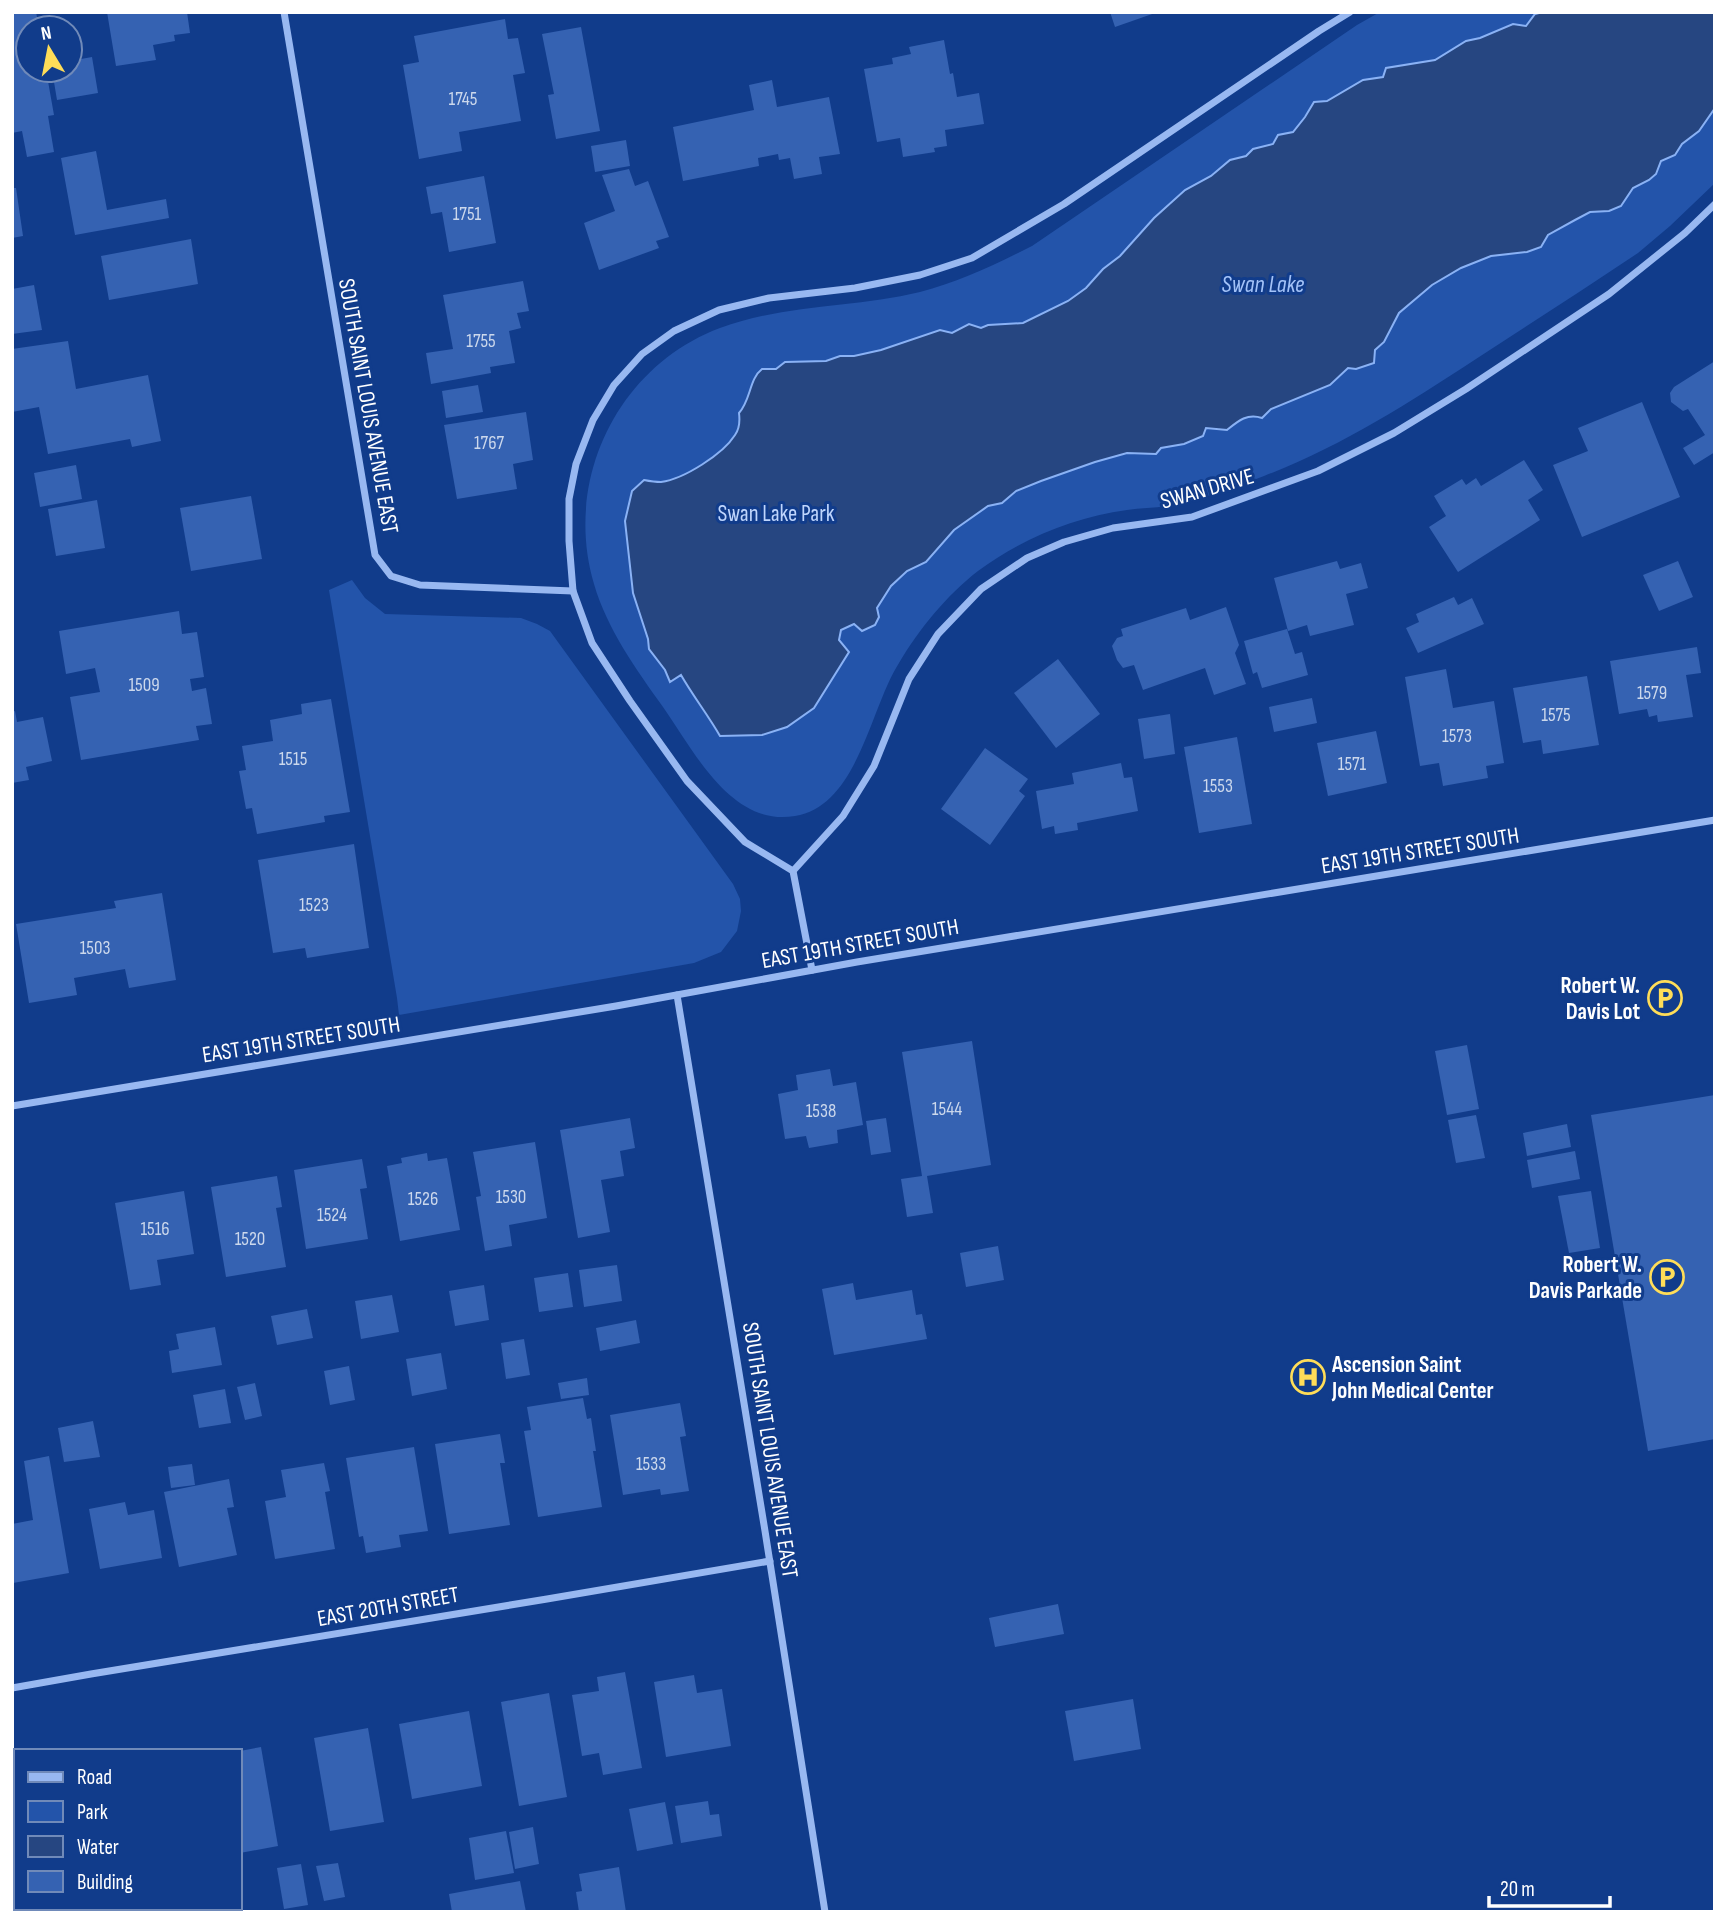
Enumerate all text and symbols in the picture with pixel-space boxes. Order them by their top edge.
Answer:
north arrow [14,14,84,84]
text: N [39,22,53,46]
house number: 1745 [449,88,477,111]
house number: 1751 [453,203,482,226]
water label: Swan Lake [1222,270,1304,299]
street label: SOUTH SAINT LOUIS AVENUE EAST [332,276,404,536]
house number: 1755 [466,330,496,353]
house number: 1767 [474,432,504,455]
street label: SWAN DRIVE [1157,462,1257,516]
park label: Swan Lake Park [717,500,835,528]
house number: 1509 [128,674,160,697]
house number: 1579 [1637,682,1667,705]
house number: 1575 [1541,704,1571,727]
house number: 1573 [1442,725,1472,748]
house number: 1515 [279,748,307,771]
house number: 1571 [1338,753,1367,776]
house number: 1553 [1203,775,1233,798]
street label: EAST 19TH STREET SOUTH [1319,822,1521,880]
house number: 1523 [299,894,329,917]
street label: EAST 19TH STREET SOUTH [759,913,961,975]
house number: 1503 [80,937,110,960]
place label: Robert W. Davis Lot [1561,972,1640,1026]
parking icon: Robert W. Davis Lot [1646,979,1684,1017]
street label: EAST 19TH STREET SOUTH [200,1011,402,1069]
house number: 1544 [932,1098,962,1121]
house number: 1538 [806,1100,836,1123]
house number: 1530 [496,1186,526,1209]
house number: 1526 [408,1188,438,1211]
house number: 1524 [317,1204,347,1227]
house number: 1516 [140,1218,170,1241]
house number: 1520 [235,1228,265,1251]
place label: Robert W. Davis Parkade [1529,1251,1642,1305]
parking icon: Robert W. Davis Parkade [1648,1258,1686,1296]
street label: SOUTH SAINT LOUIS AVENUE EAST [736,1320,804,1580]
place label: Ascension Saint John Medical Center [1331,1351,1494,1405]
hospital icon: Ascension Saint John Medical Center [1289,1358,1327,1396]
house number: 1533 [636,1453,666,1476]
street label: EAST 20TH STREET [315,1581,461,1633]
legend [14,1749,242,1910]
text: Road [77,1765,112,1790]
text: Park [77,1800,108,1825]
text: Water [77,1835,119,1860]
scale bar [1489,1864,1610,1908]
text: Building [77,1870,133,1895]
text: 20 m [1500,1877,1535,1902]

